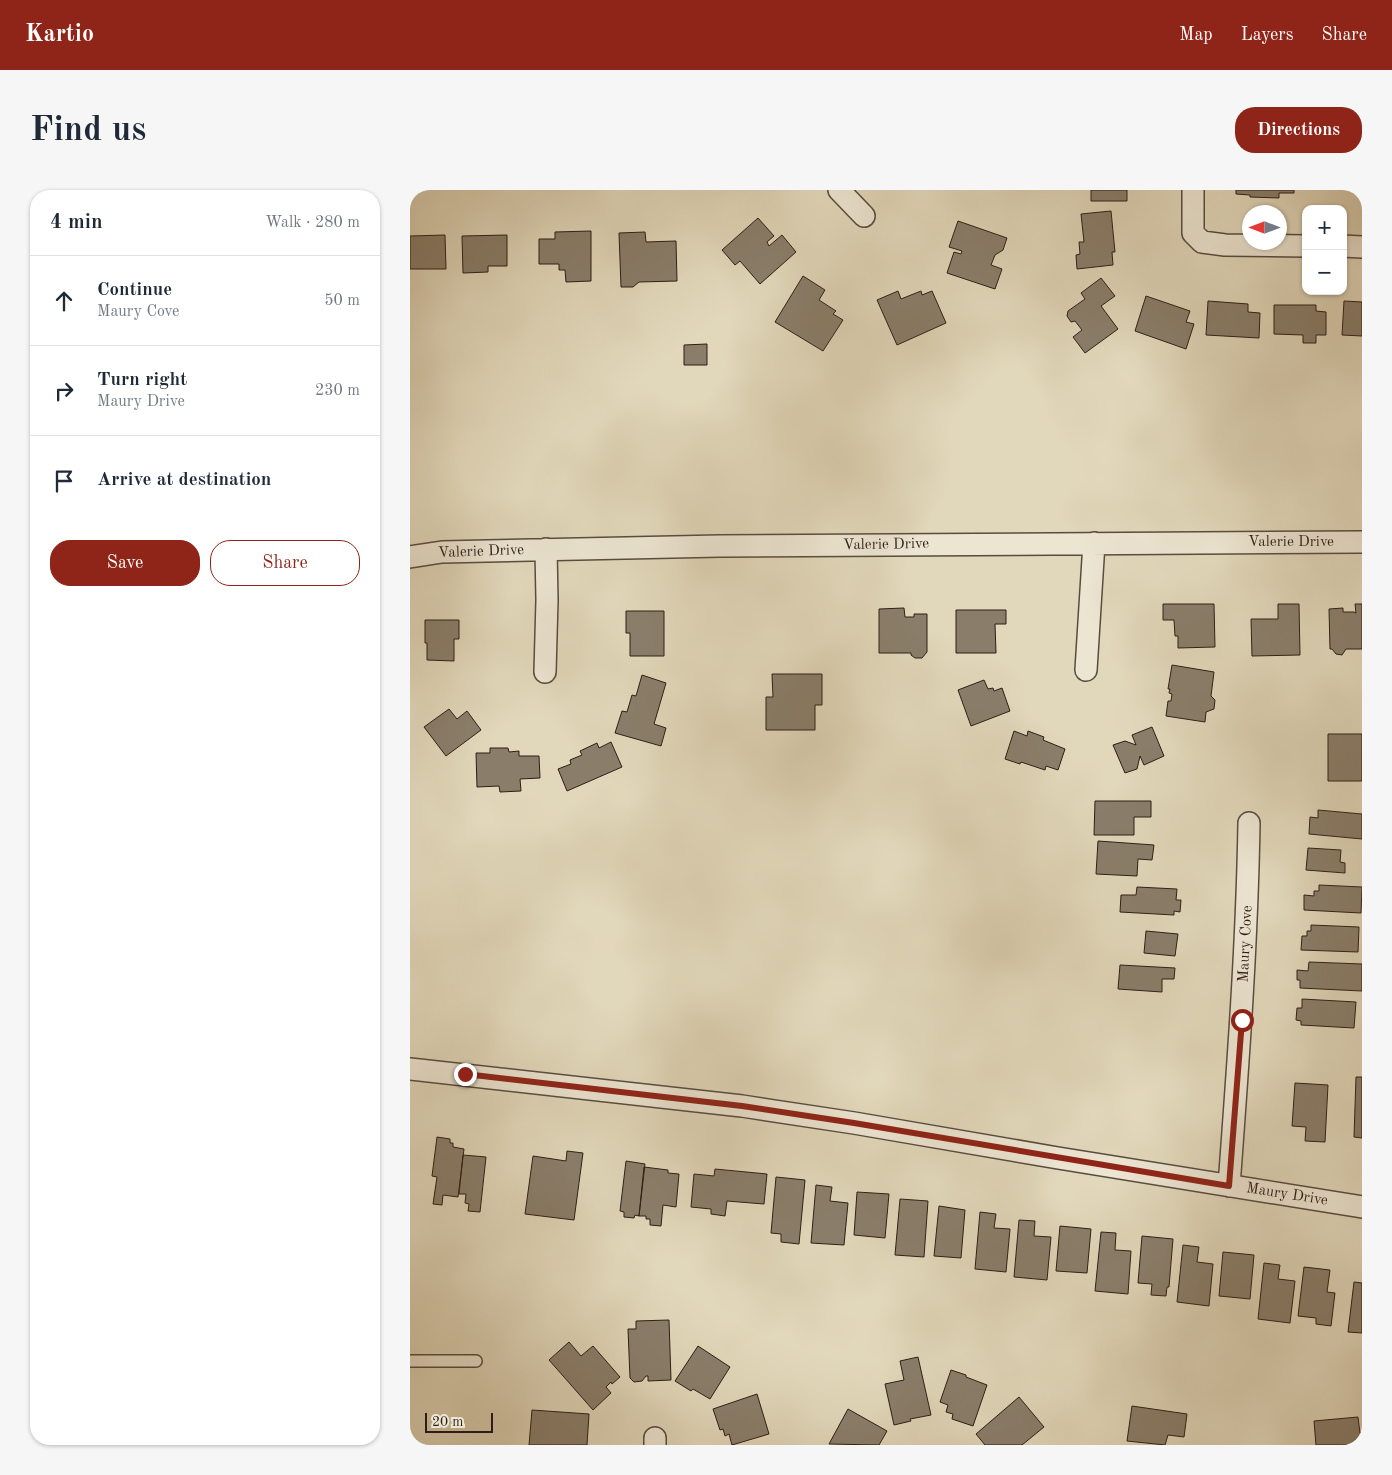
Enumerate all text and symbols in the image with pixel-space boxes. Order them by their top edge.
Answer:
text: Kartio [25,23,94,47]
text: Map [1179,26,1213,44]
text: Layers [1241,26,1293,44]
text: Share [1321,26,1367,44]
button: Directions [1235,107,1362,153]
text: Find us [30,113,146,148]
north arrow [1242,205,1287,250]
map controls [1302,205,1347,295]
button: + [1302,205,1347,250]
text: 4 min [50,212,103,233]
text: Walk · 280 m [265,215,360,231]
button: − [1302,250,1347,295]
text: Continue [97,281,172,300]
icon: ahead [50,287,78,315]
text: 50 m [324,293,360,309]
text: Maury Cove [97,304,179,320]
text: Turn right [97,371,187,390]
icon: right [50,377,78,405]
text: 230 m [315,383,360,399]
text: Maury Drive [97,394,185,410]
icon: arrive [50,467,78,495]
text: Arrive at destination [97,471,271,490]
street label: Valerie Drive [1248,535,1334,550]
street label: Valerie Drive [843,537,929,553]
button: Save [50,540,200,586]
button: Share [210,540,360,586]
street label: Valerie Drive [438,543,524,561]
street label: Maury Cove [1236,905,1256,983]
route start [1231,1009,1254,1032]
route end [454,1063,477,1086]
street label: Maury Drive [1245,1181,1329,1209]
scale bar [425,1410,492,1433]
text: 20 m [432,1415,463,1429]

